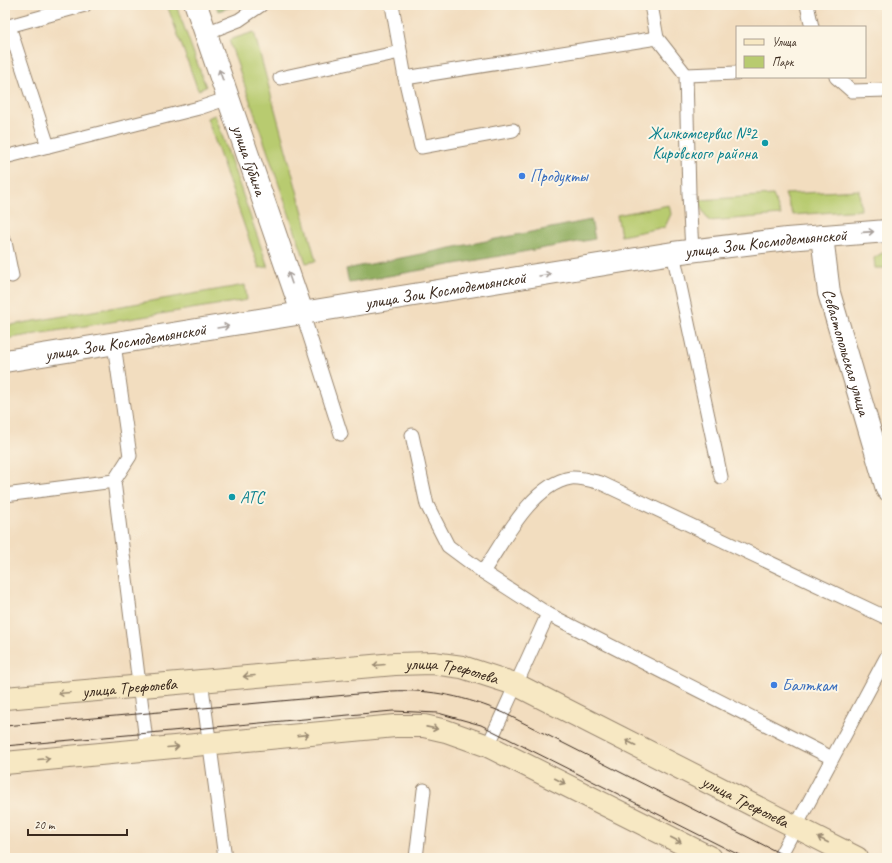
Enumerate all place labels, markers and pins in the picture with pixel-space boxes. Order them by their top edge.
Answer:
place label: Жилкомсервис №2 Кировского района [648,123,758,164]
marker: Жилкомсервис №2 Кировского района [760,138,770,148]
place label: Продукты [530,166,590,187]
marker: Продукты [517,171,527,181]
place label: АТС [240,487,266,508]
marker: АТС [227,492,237,502]
place label: Балткам [782,675,838,696]
marker: Балткам [769,680,779,690]

